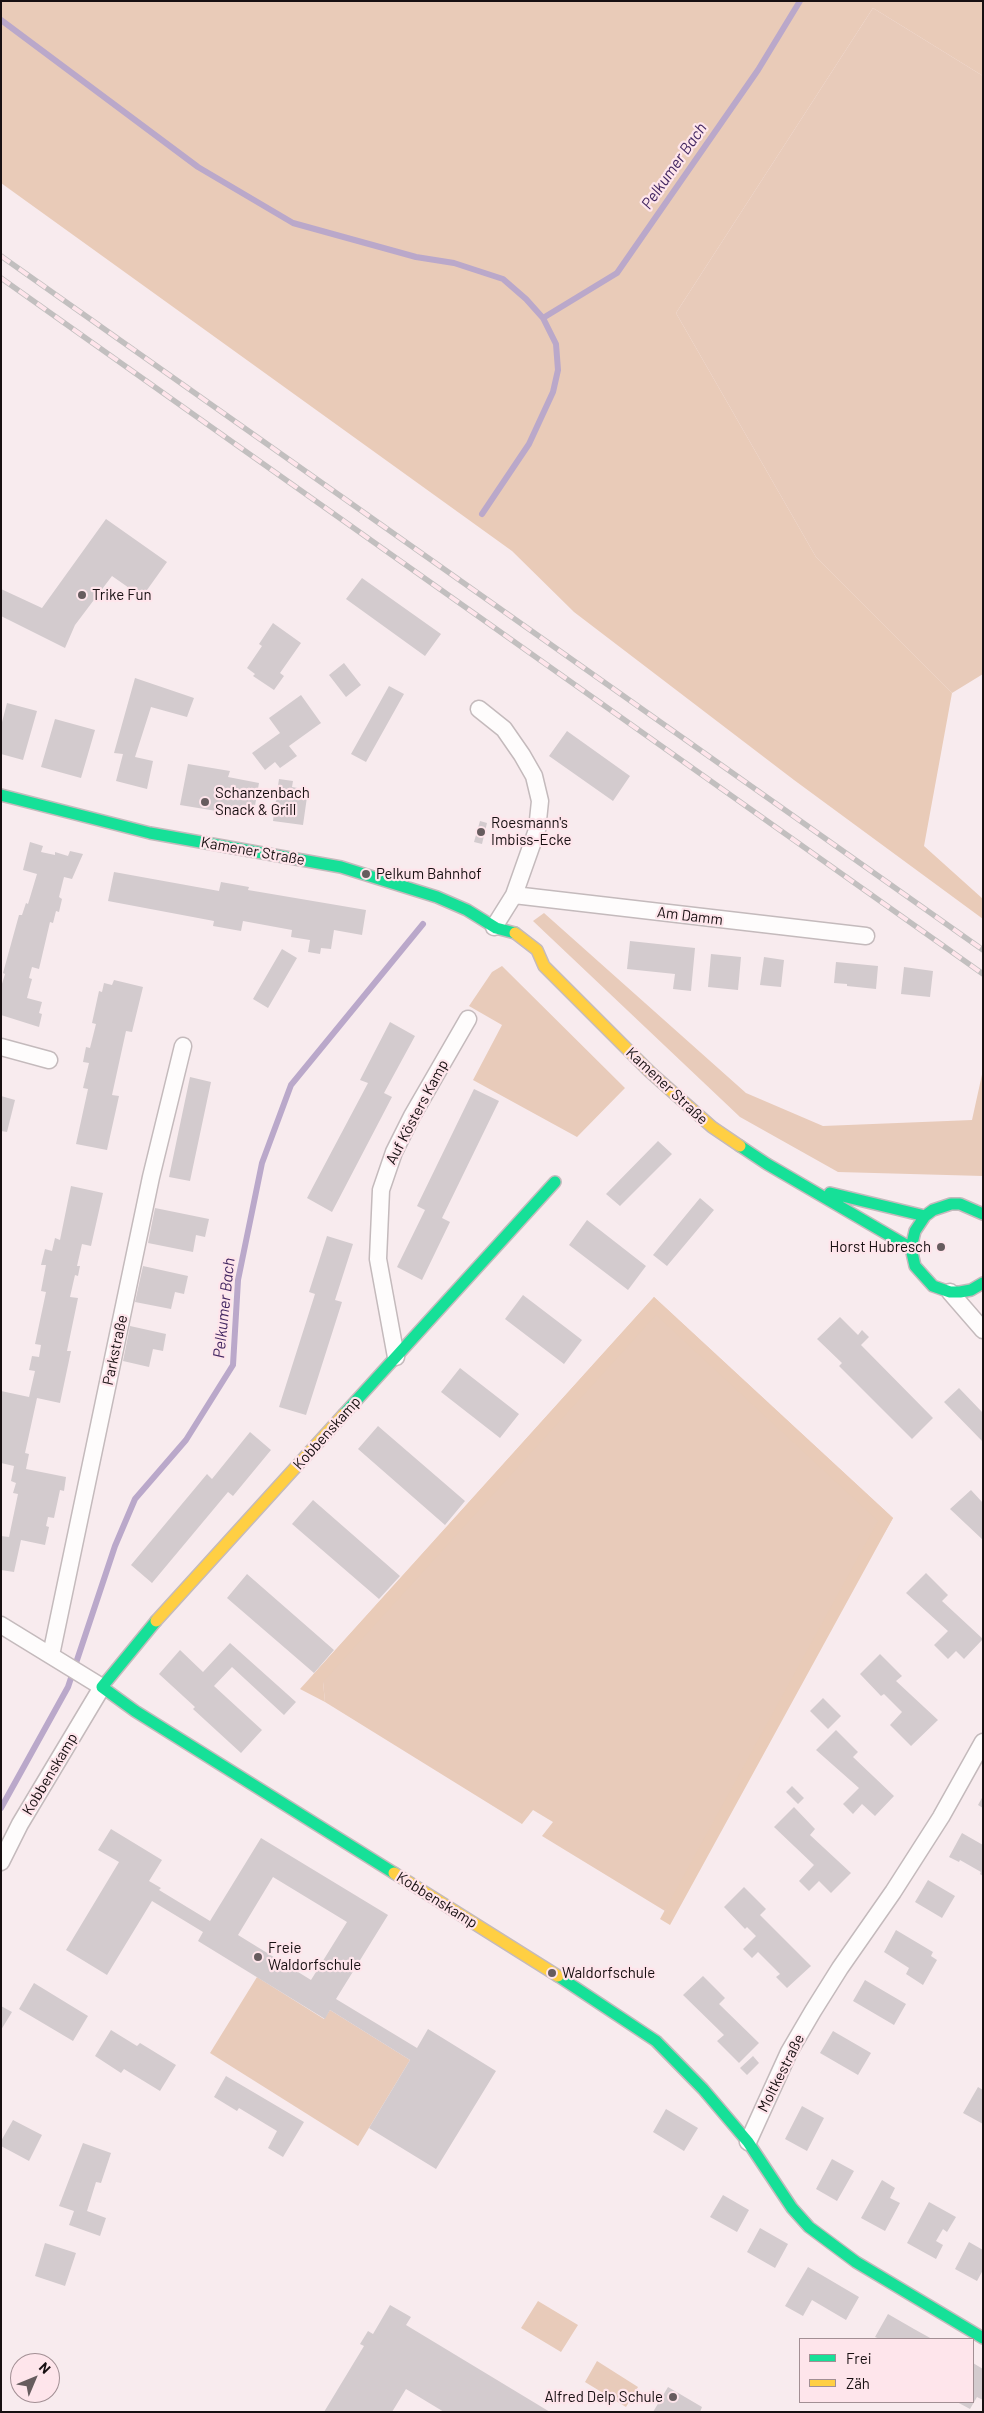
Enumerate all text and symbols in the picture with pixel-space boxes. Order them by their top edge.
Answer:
water label: Pelkumer Bach [637,119,711,213]
place label: Trike Fun [92,586,152,604]
marker: Trike Fun [76,589,88,601]
place label: Schanzenbach Snack & Grill [215,784,310,819]
marker: Schanzenbach Snack & Grill [199,796,211,808]
place label: Roesmann's Imbiss-Ecke [491,814,572,849]
marker: Roesmann's Imbiss-Ecke [475,826,487,838]
street label: Kamener Straße [200,833,306,869]
place label: Pelkum Bahnhof [376,865,482,883]
marker: Pelkum Bahnhof [360,868,372,880]
street label: Am Damm [656,903,724,929]
street label: Kamener Straße [622,1044,712,1128]
street label: Auf Kösters Kamp [382,1057,452,1167]
place label: Horst Hubresch [830,1238,931,1256]
marker: Horst Hubresch [935,1241,947,1253]
water label: Pelkumer Bach [209,1257,239,1359]
street label: Parkstraße [99,1313,131,1387]
street label: Kobbenskamp [289,1393,365,1473]
street label: Kobbenskamp [18,1730,82,1818]
street label: Kobbenskamp [393,1868,481,1932]
place label: Freie Waldorfschule [268,1939,361,1974]
marker: Freie Waldorfschule [252,1951,264,1963]
place label: Waldorfschule [562,1964,655,1982]
marker: Waldorfschule [546,1967,558,1979]
street label: Moltkestraße [754,2031,808,2115]
legend [799,2338,974,2403]
text: Frei [846,2349,872,2367]
north arrow [10,2353,60,2403]
text: N [36,2358,55,2377]
text: Zäh [846,2374,870,2392]
place label: Alfred Delp Schule [544,2388,663,2406]
marker: Alfred Delp Schule [667,2391,679,2403]

